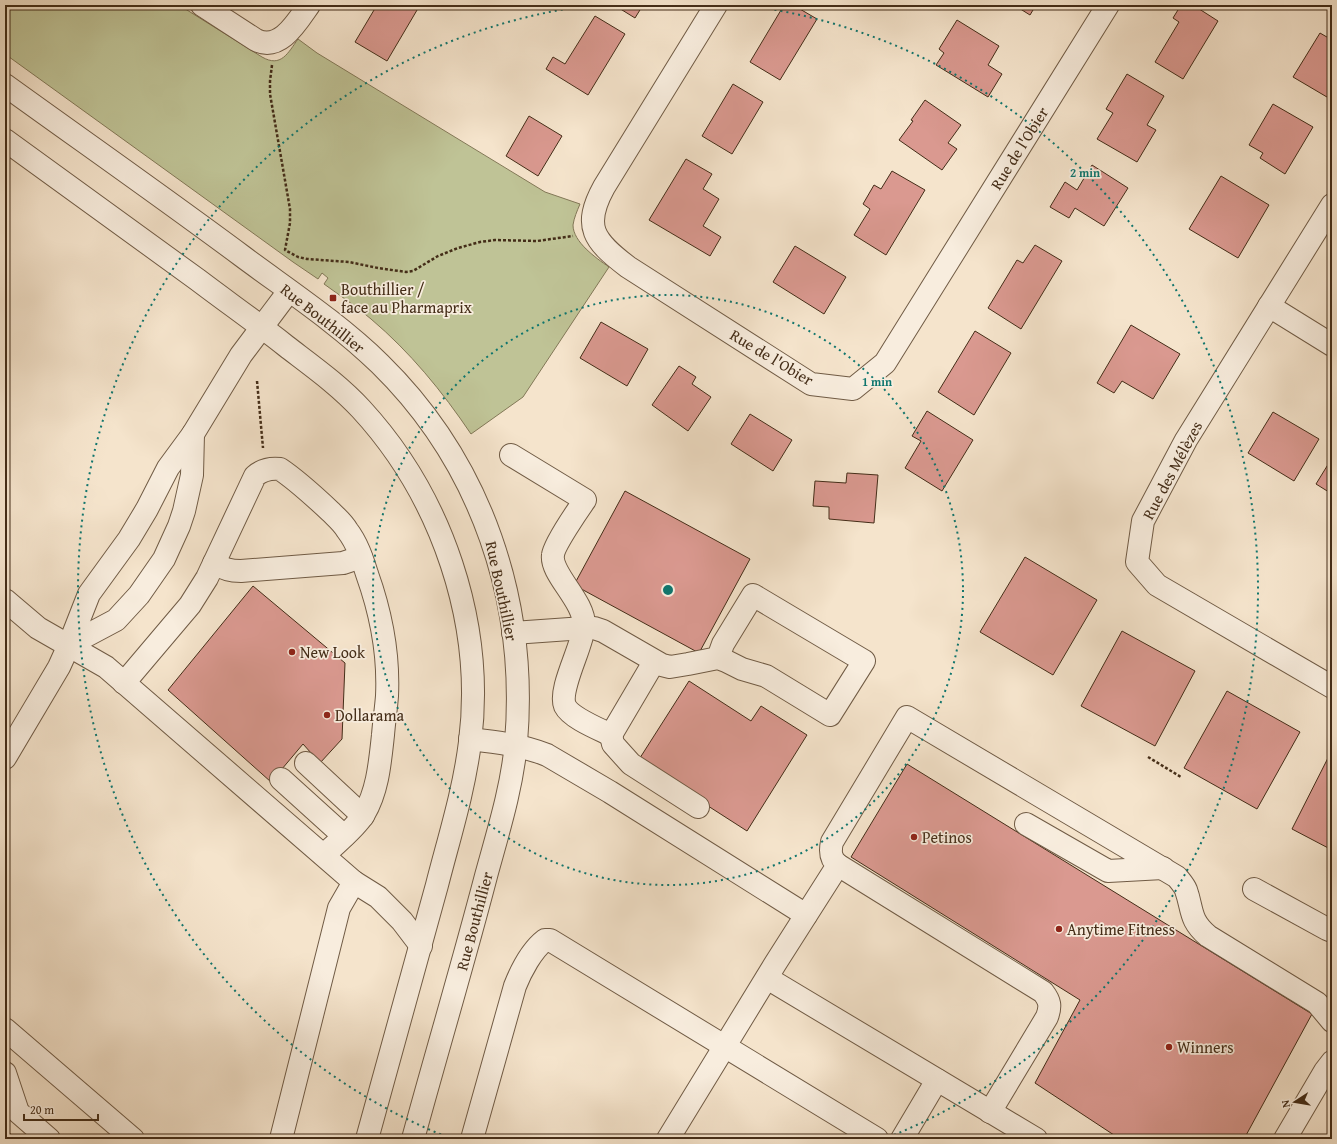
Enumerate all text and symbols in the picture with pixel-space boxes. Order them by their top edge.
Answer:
street label: Rue de l'Obier [984,102,1054,194]
text: 2 min [1070,164,1100,181]
street label: Rue Bouthillier [276,277,371,359]
place label: Bouthillier / face au Pharmaprix [341,277,473,319]
marker: Bouthillier / face au Pharmaprix [328,293,338,303]
street label: Rue de l'Obier [726,323,819,392]
text: 1 min [862,373,892,390]
street label: Rue des Mélèzes [1136,417,1208,523]
street label: Rue Bouthillier [480,539,524,644]
centre of rings [661,583,675,597]
place label: New Look [300,640,366,664]
marker: New Look [287,647,297,657]
place label: Dollarama [335,703,405,727]
marker: Dollarama [322,710,332,720]
place label: Petinos [922,825,972,849]
marker: Petinos [909,832,919,842]
street label: Rue Bouthillier [449,868,499,973]
place label: Anytime Fitness [1067,917,1175,941]
marker: Anytime Fitness [1054,924,1064,934]
place label: Winners [1177,1035,1234,1059]
marker: Winners [1164,1042,1174,1052]
north arrow [1275,1082,1315,1122]
scale bar [24,1096,98,1122]
text: N [1276,1098,1294,1109]
text: 20 m [30,1101,54,1118]

